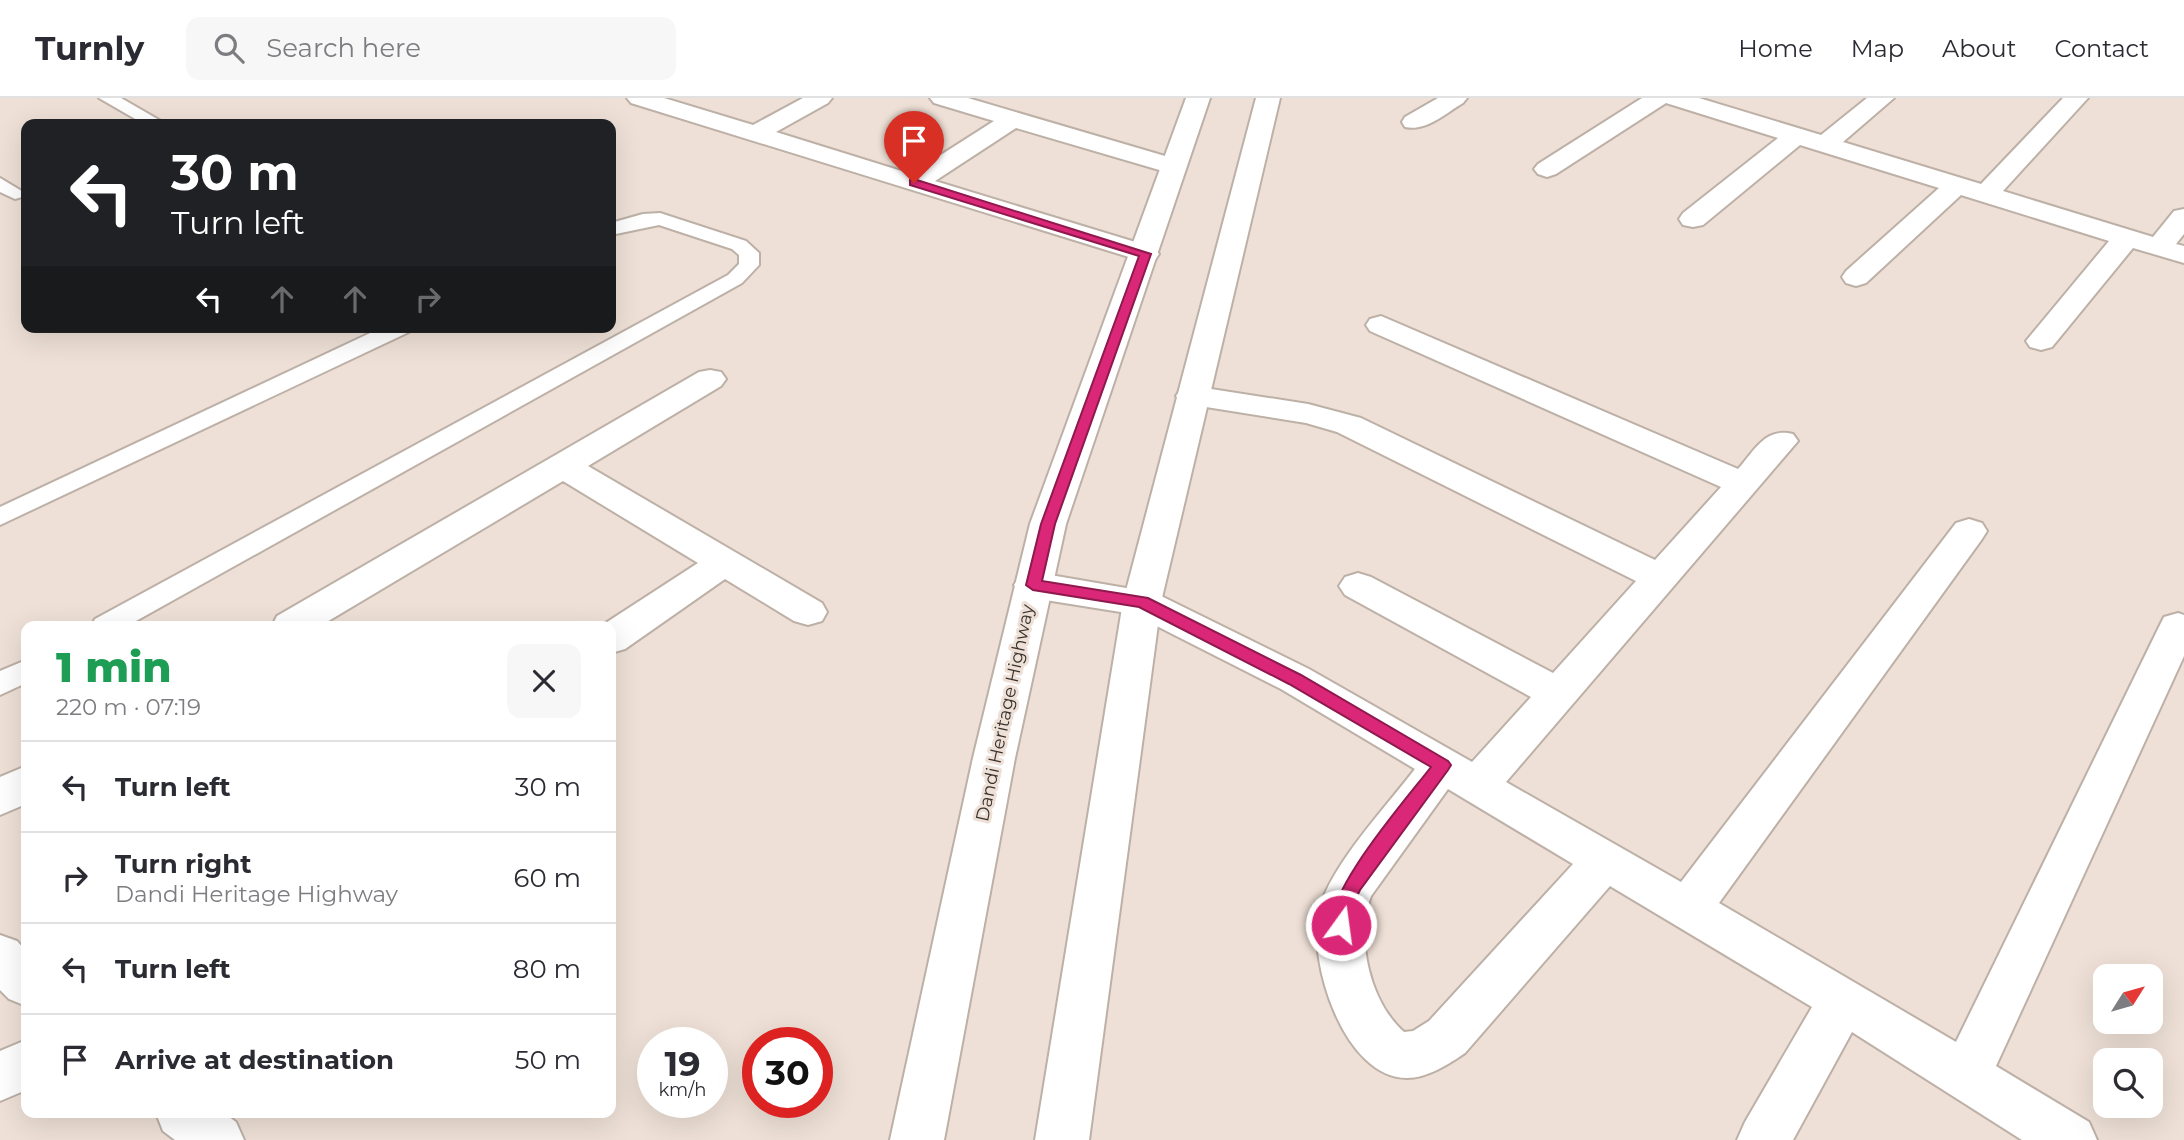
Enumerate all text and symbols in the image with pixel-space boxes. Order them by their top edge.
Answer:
search box [186,17,676,80]
text: Turnly [35,28,144,68]
icon: search [210,29,248,67]
text: Search here [266,32,421,64]
text: Home [1738,34,1813,63]
text: Map [1851,34,1904,63]
text: About [1942,34,2016,63]
text: Contact [2054,34,2149,63]
pin [884,111,944,183]
icon: arrive [895,122,933,160]
text: 30 m [171,143,299,202]
icon: left [56,147,147,238]
text: Turn left [171,203,305,242]
icon: left [190,280,228,318]
icon: ahead [263,280,301,318]
icon: ahead [336,280,374,318]
icon: right [409,280,447,318]
street label: Dandi Heritage Highway [971,602,1039,824]
text: 1 min [56,641,172,693]
button: close [507,644,581,718]
text: 220 m · 07:19 [56,693,201,721]
icon: left [56,768,94,806]
text: Turn left [115,771,231,803]
text: 30 m [515,771,581,803]
text: Turn right [115,848,251,880]
icon: right [56,859,94,897]
text: 60 m [514,862,581,894]
text: Dandi Heritage Highway [115,880,398,908]
position arrow [1304,888,1378,962]
icon: left [56,950,94,988]
text: Turn left [115,953,231,985]
text: 80 m [513,953,581,985]
north arrow [2093,964,2163,1034]
map controls [2093,964,2163,1118]
speed limit sign: 30 [742,1027,833,1118]
icon: arrive [56,1041,94,1079]
text: 19 [664,1042,701,1085]
text: Arrive at destination [115,1044,394,1076]
text: 50 m [515,1044,581,1076]
button: search [2093,1048,2163,1118]
text: km/h [658,1079,707,1101]

